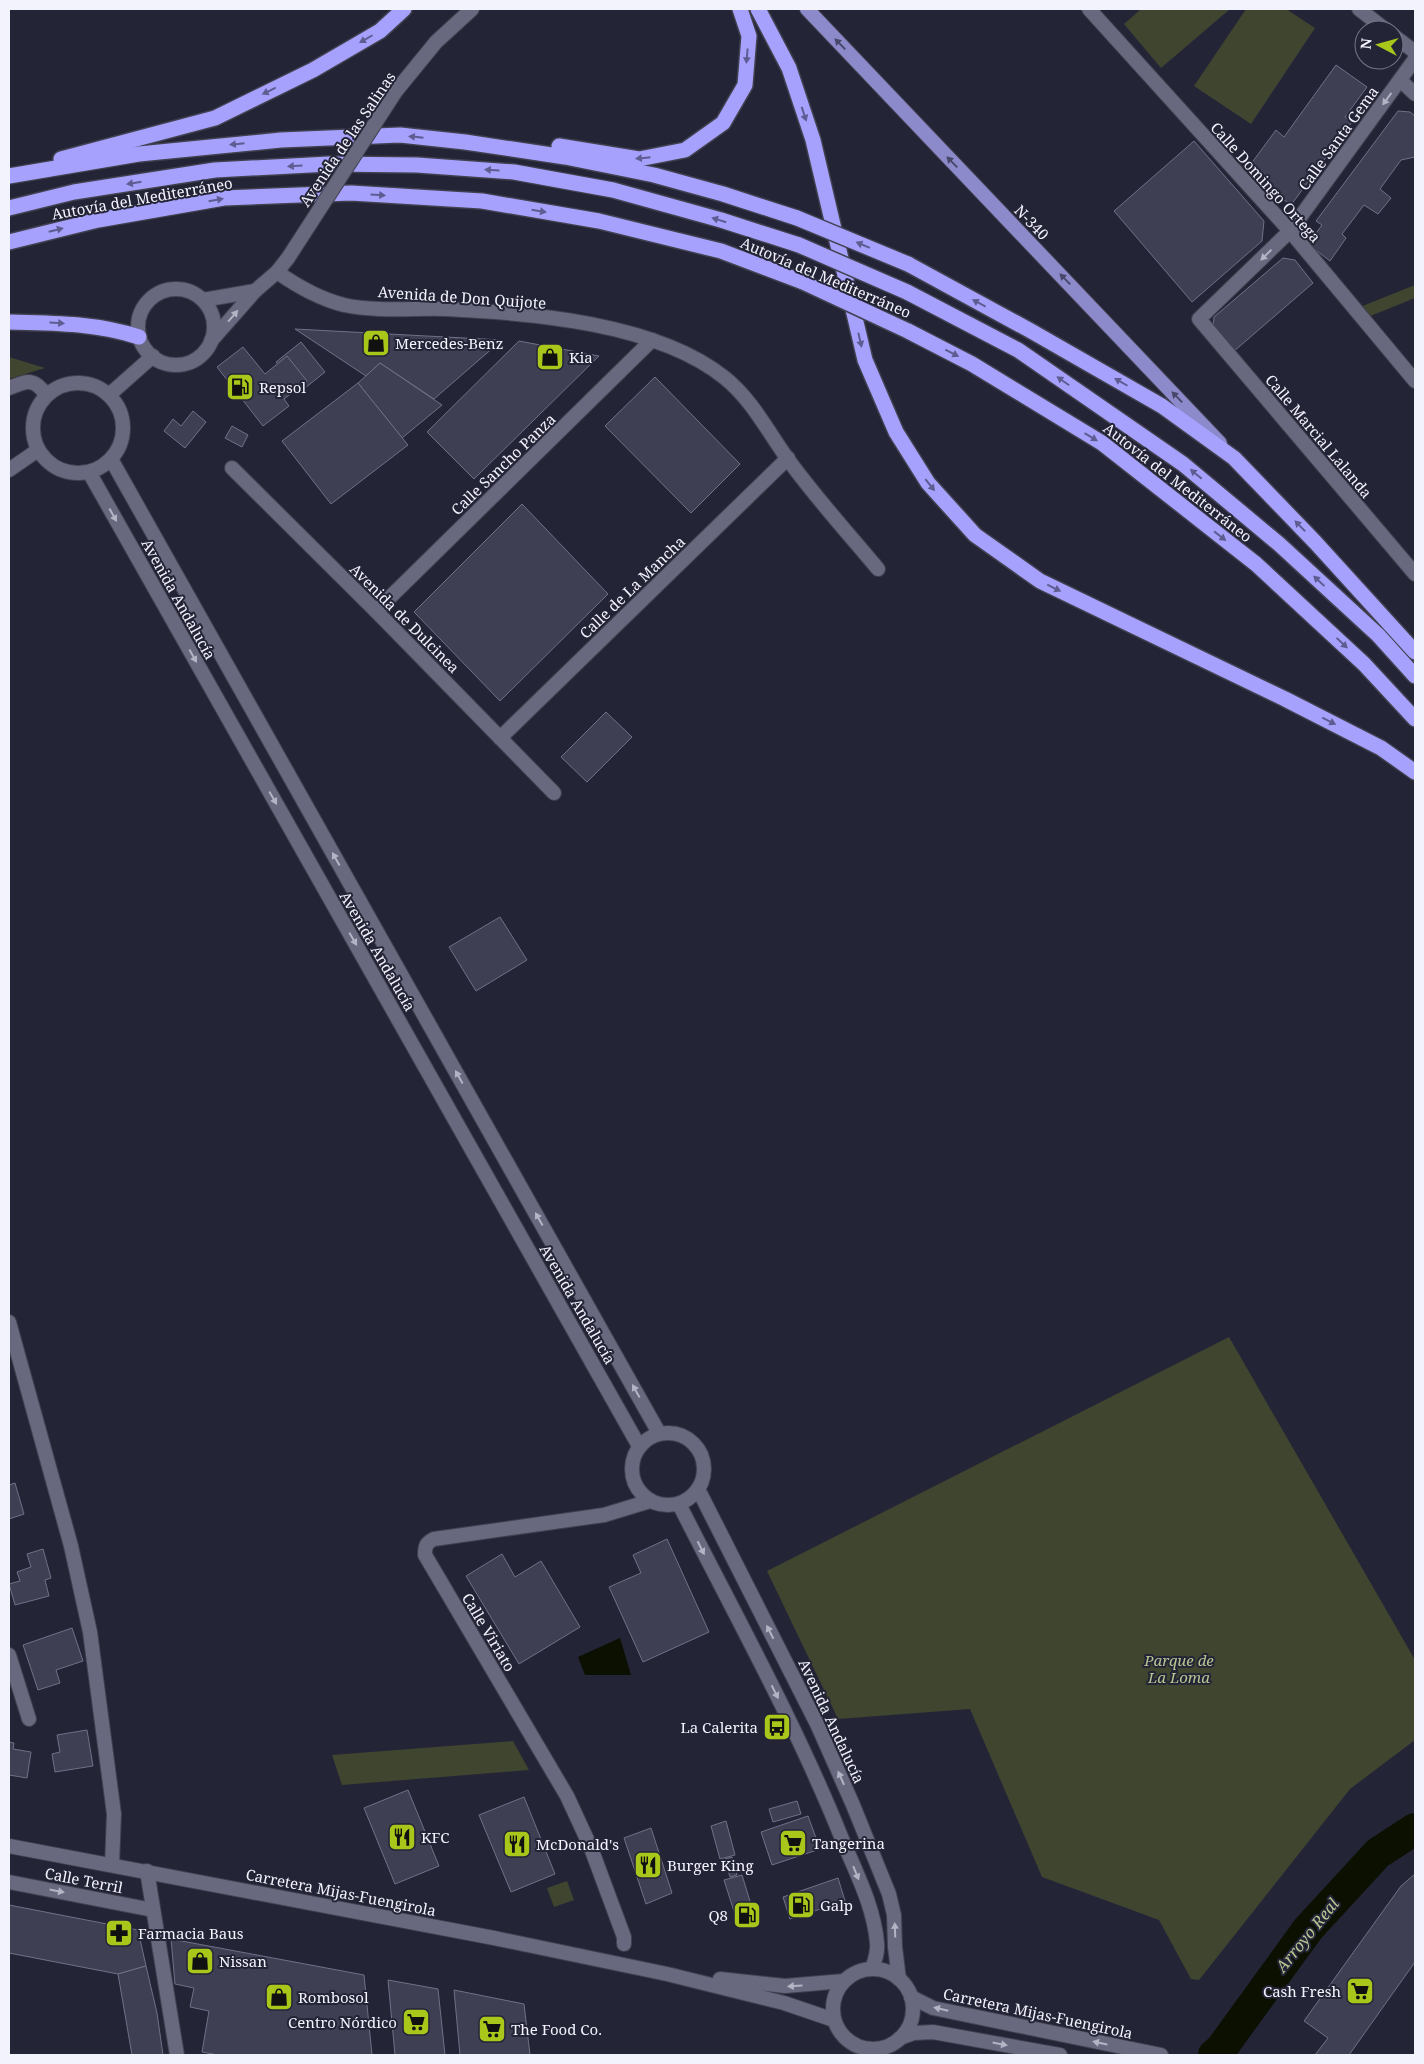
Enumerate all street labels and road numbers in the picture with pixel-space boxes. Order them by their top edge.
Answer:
street label: Avenida de las Salinas [294,68,400,210]
street label: Calle Santa Gema [1293,82,1383,194]
street label: Calle Domingo Ortega [1206,117,1326,247]
street label: Autovía del Mediterráneo [50,172,234,224]
street label: N-340 [1010,200,1054,244]
street label: Autovía del Mediterráneo [738,232,914,322]
street label: Avenida de Don Quijote [377,281,547,313]
street label: Calle Marcial Lalanda [1261,370,1377,502]
street label: Calle Sancho Panza [446,409,560,519]
street label: Autovía del Mediterráneo [1100,418,1256,546]
street label: Calle de La Mancha [575,531,689,643]
street label: Avenida Andalucía [137,535,221,663]
street label: Avenida de Dulcinea [346,559,464,677]
street label: Avenida Andalucía [336,887,420,1015]
street label: Avenida Andalucía [536,1240,620,1368]
street label: Calle Viriato [458,1589,520,1675]
street label: Avenida Andalucía [794,1656,870,1786]
street label: Calle Terril [43,1863,125,1897]
street label: Carretera Mijas-Fuengirola [244,1864,438,1920]
street label: Carretera Mijas-Fuengirola [941,1983,1135,2043]

